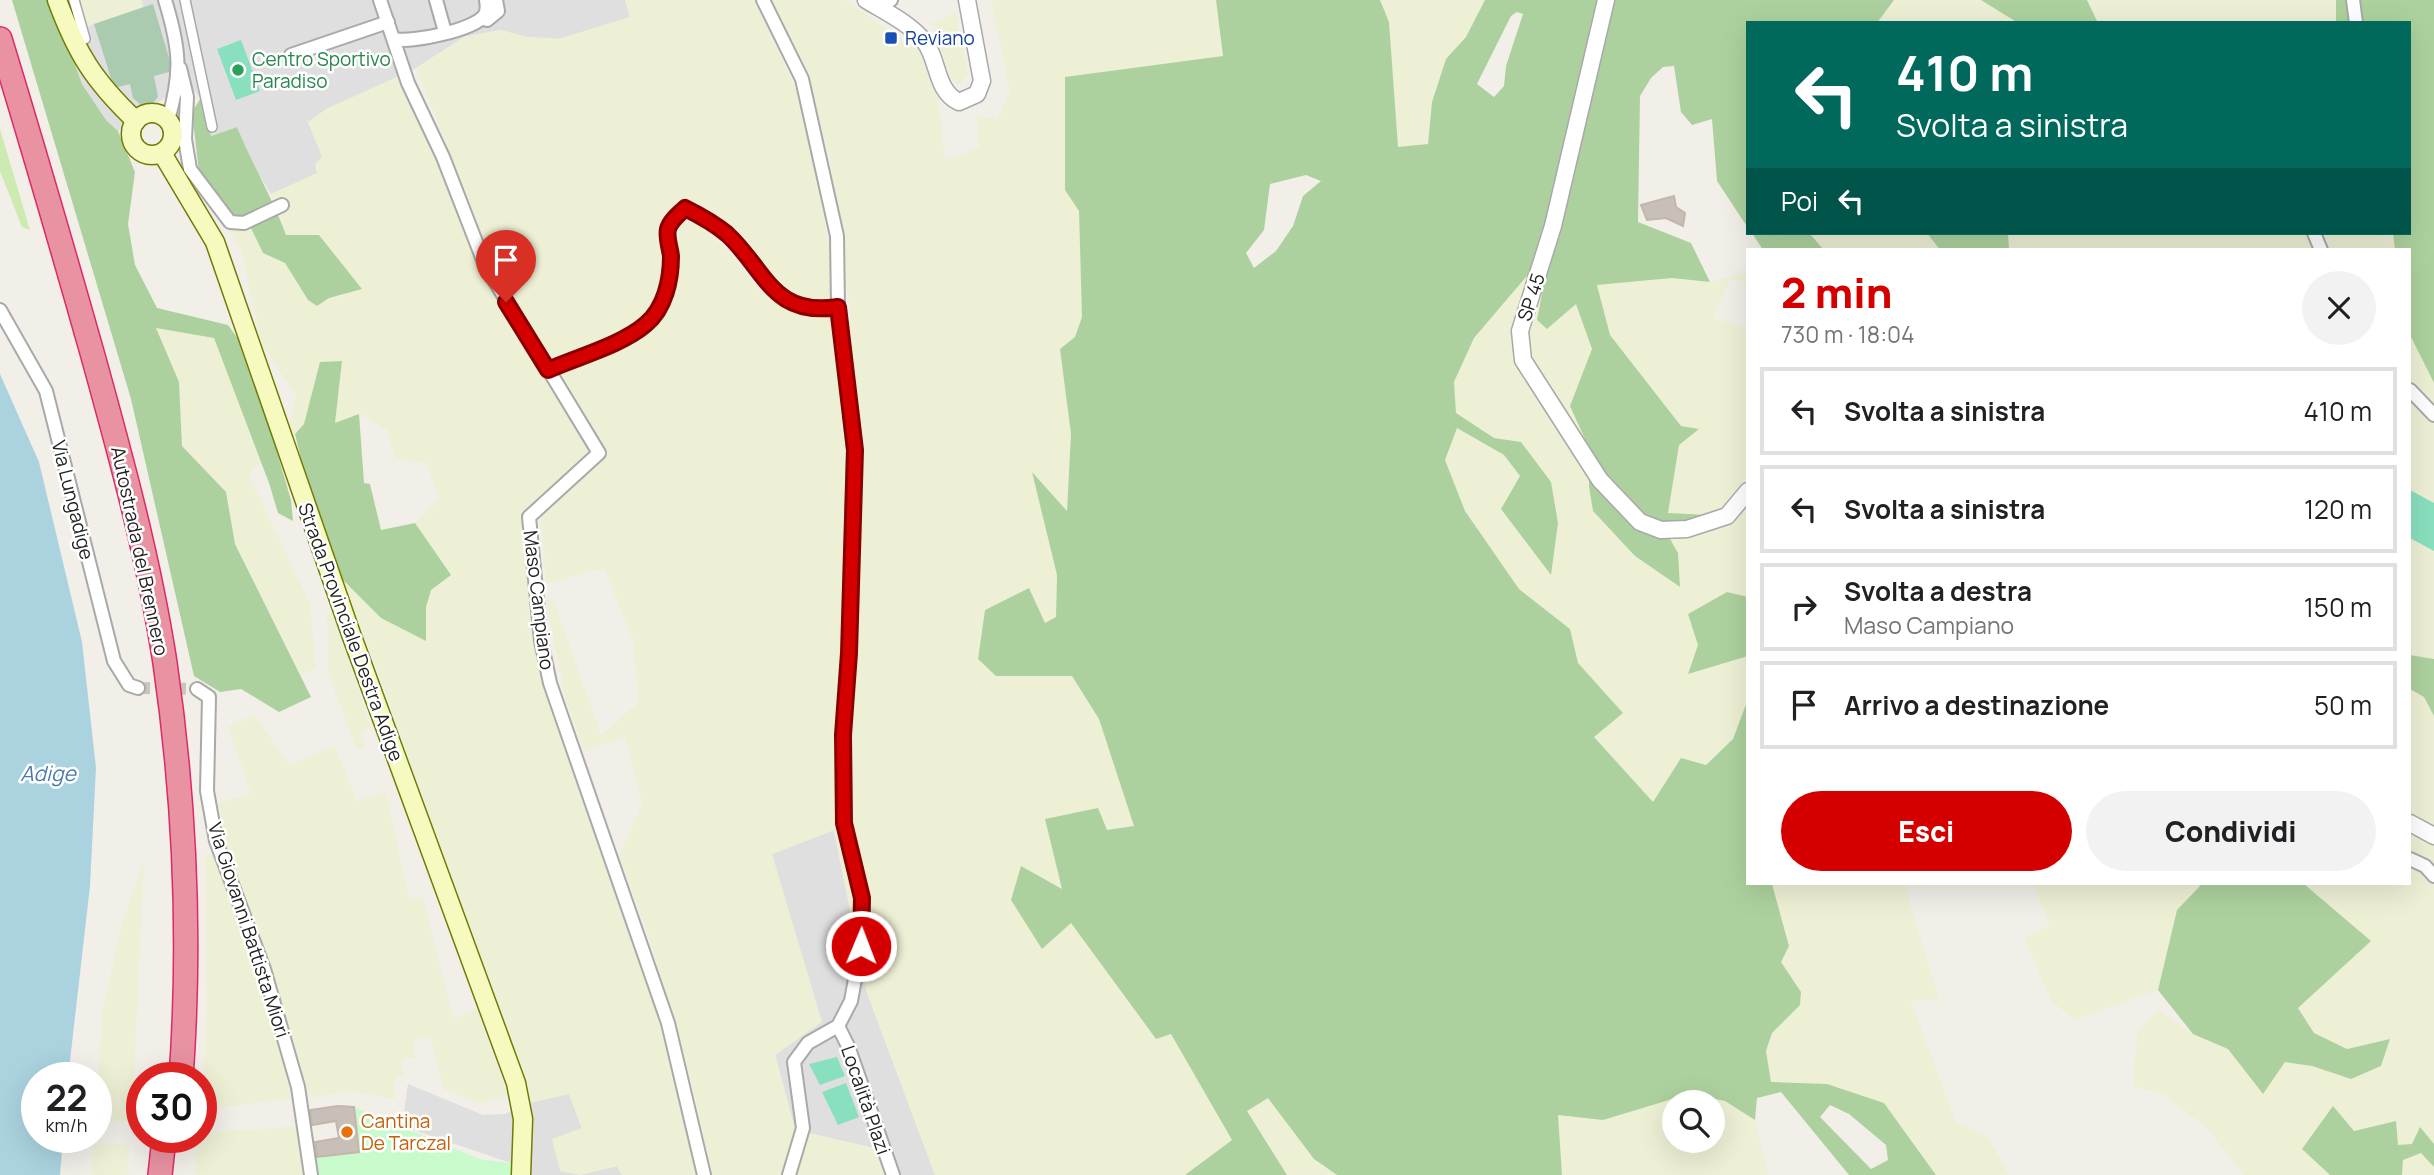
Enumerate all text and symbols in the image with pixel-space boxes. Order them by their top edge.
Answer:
place label: Reviano [905,25,975,51]
marker: Reviano [883,30,899,46]
text: 410 m [1896,39,2033,106]
place label: Centro Sportivo Paradiso [252,46,391,94]
icon: left [1781,49,1872,140]
marker: Centro Sportivo Paradiso [230,62,246,78]
text: Svolta a sinistra [1896,103,2128,147]
icon: left [1832,182,1870,220]
text: Poi [1781,183,1818,219]
pin [476,230,536,302]
icon: arrive [487,241,525,279]
text: 2 min [1781,263,1892,321]
street label: SP 45 [1511,270,1551,324]
button: close [2302,271,2376,345]
text: 730 m · 18:04 [1781,318,1915,350]
icon: left [1785,392,1823,430]
text: Svolta a sinistra [1844,393,2045,429]
text: 410 m [2303,393,2372,429]
street label: Via Lungadige [46,438,100,562]
street label: Autostrada del Brennero [105,444,175,658]
icon: left [1785,490,1823,528]
text: Svolta a sinistra [1844,491,2045,527]
text: 120 m [2304,491,2372,527]
street label: Strada Provinciale Destra Adige [292,499,410,765]
street label: Maso Campiano [518,529,560,671]
text: Svolta a destra [1844,573,2032,609]
icon: right [1785,588,1823,626]
text: 150 m [2304,589,2372,625]
text: Maso Campiano [1844,609,2014,641]
icon: arrive [1785,686,1823,724]
text: Arrivo a destinazione [1844,687,2109,723]
text: 50 m [2314,687,2372,723]
water label: Adige [20,759,77,787]
button: Esci [1781,791,2072,871]
button: Condividi [2086,791,2376,871]
street label: Via Giovanni Battista Miori [202,819,296,1041]
position arrow [824,909,898,983]
street label: Località Plazi [835,1042,897,1158]
speed limit sign: 30 [126,1062,217,1153]
text: 22 [46,1074,87,1122]
map controls [1662,1090,1725,1153]
button: search [1662,1090,1725,1153]
place label: Cantina De Tarczal [361,1108,451,1156]
text: km/h [46,1113,87,1137]
marker: Cantina De Tarczal [339,1124,355,1140]

